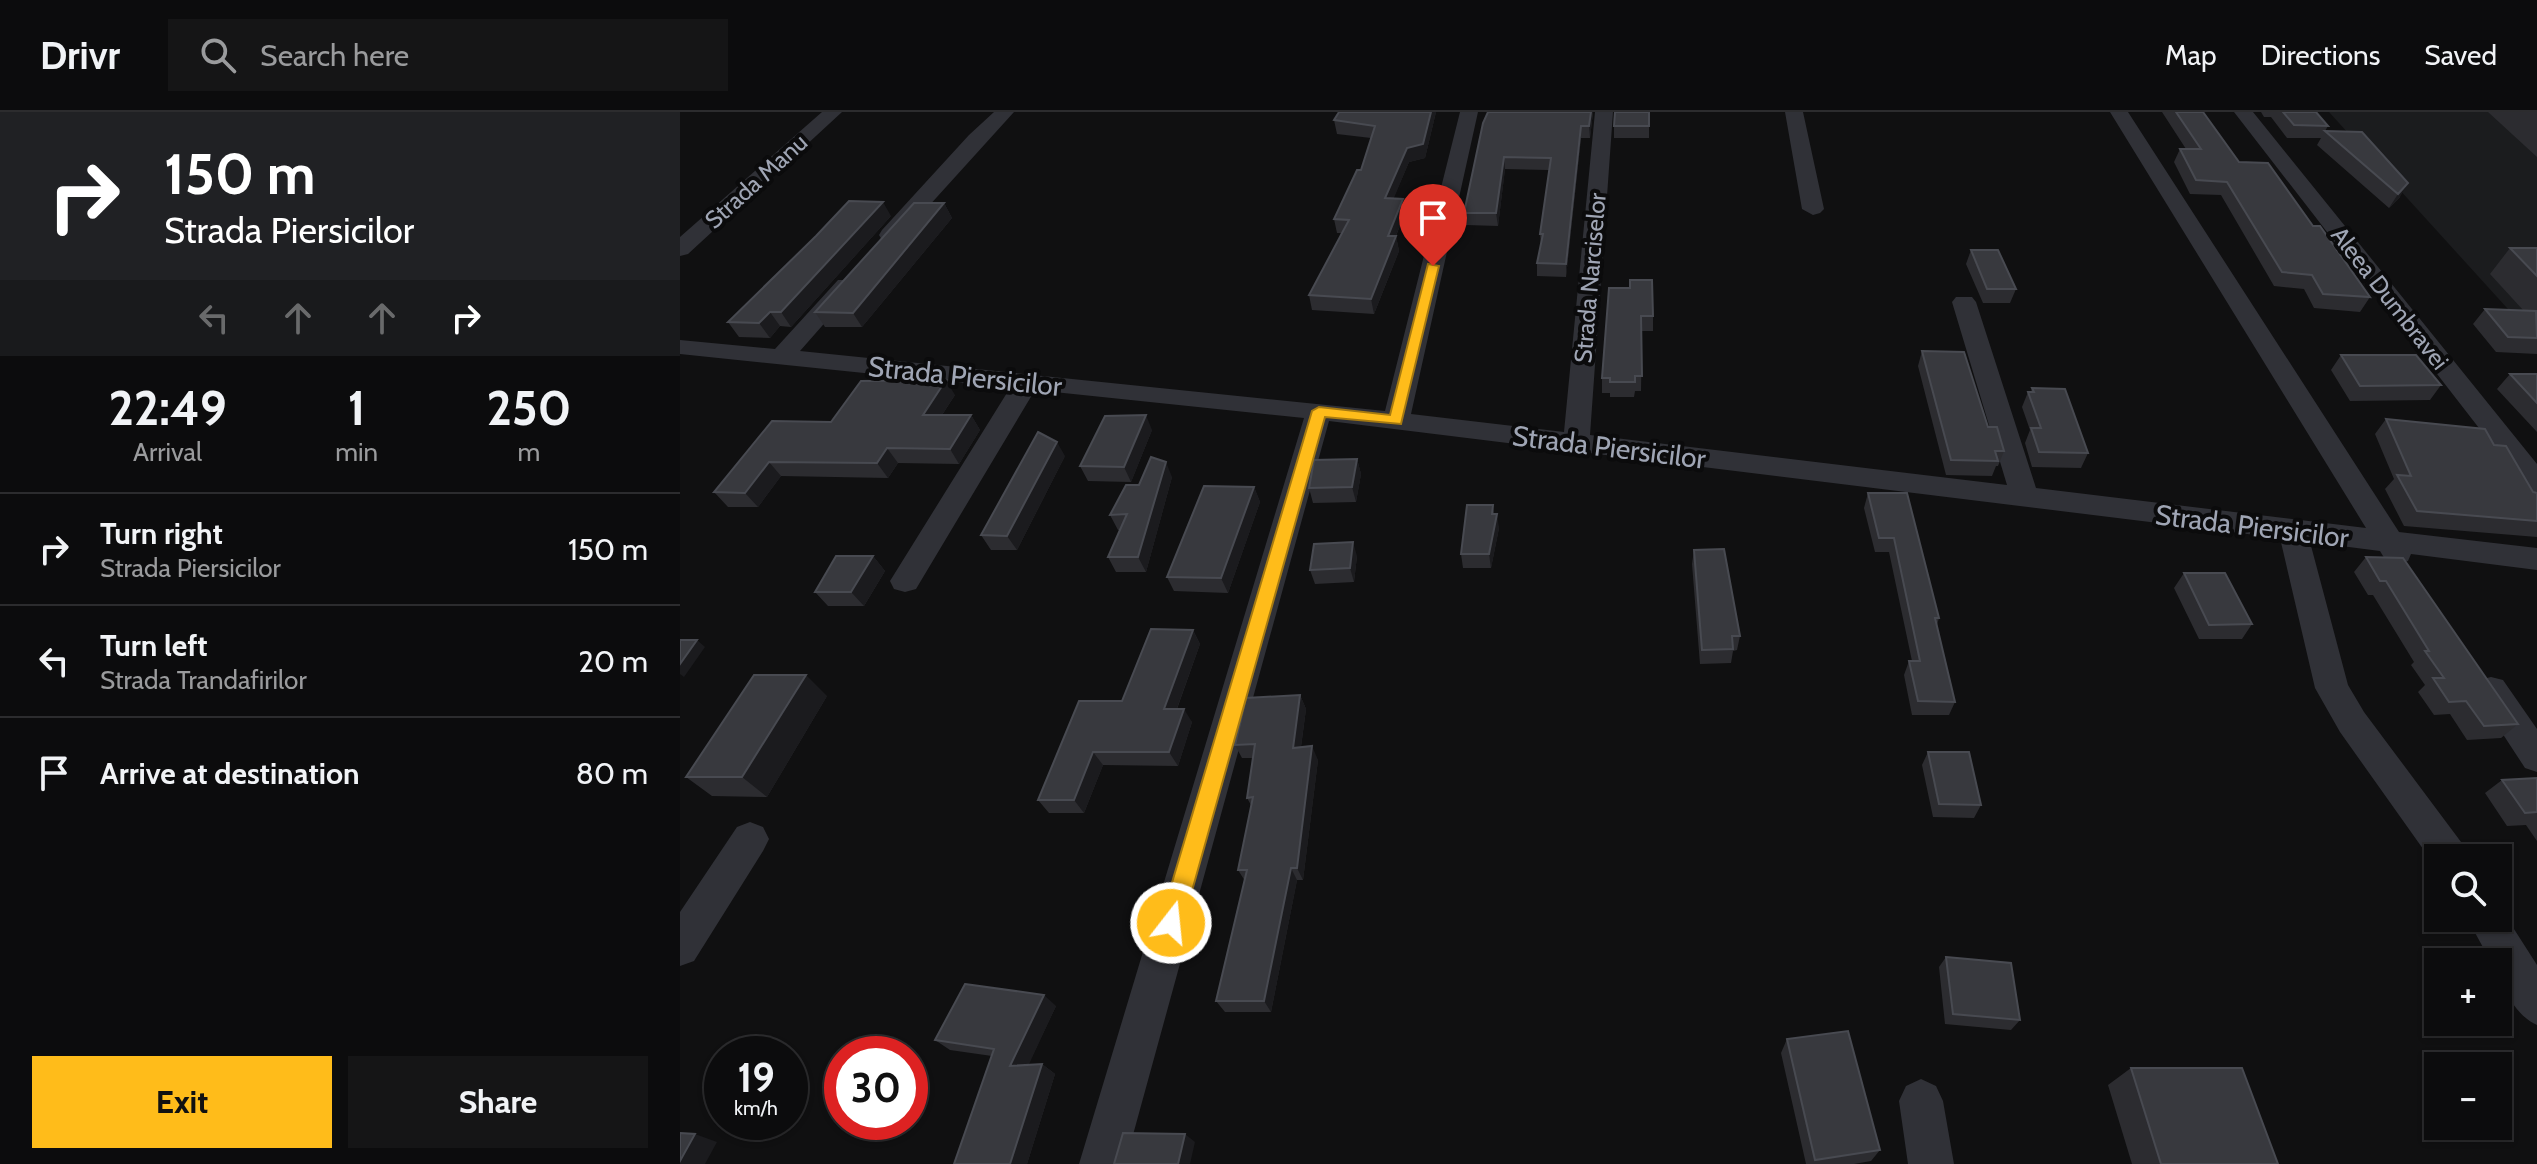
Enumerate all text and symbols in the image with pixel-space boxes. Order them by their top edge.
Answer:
search box [168,19,728,91]
text: Drivr [40,32,120,79]
icon: search [196,33,240,77]
text: Search here [260,37,409,74]
text: Map [2165,38,2217,72]
text: Directions [2261,38,2380,72]
text: Saved [2424,38,2497,72]
street label: Strada Manu [699,127,813,235]
text: 150 m [164,140,316,208]
icon: right [32,144,136,248]
pin [1399,184,1467,266]
street label: Strada Narciselor [1568,191,1612,364]
icon: arrive [1411,196,1455,240]
text: Strada Piersicilor [164,208,414,252]
street label: Aleea Dumbravei [2325,221,2455,375]
icon: left [192,296,236,340]
icon: ahead [276,296,320,340]
icon: ahead [360,296,404,340]
icon: right [444,296,488,340]
street label: Strada Piersicilor [866,349,1064,403]
text: 22:49 [108,379,227,437]
text: 1 [348,379,365,437]
text: 250 [486,379,572,437]
street label: Strada Piersicilor [1510,418,1708,476]
text: Arrival [133,436,202,468]
text: min [335,436,378,468]
text: m [518,436,540,468]
street label: Strada Piersicilor [2153,497,2351,555]
text: Turn right [100,515,223,552]
icon: right [32,527,76,571]
text: 150 m [568,531,648,568]
text: Strada Piersicilor [100,552,281,584]
text: Turn left [100,627,208,664]
icon: left [32,639,76,683]
text: 20 m [578,643,648,680]
text: Strada Trandafirilor [100,664,307,696]
icon: arrive [32,751,76,795]
text: Arrive at destination [100,755,360,792]
text: 80 m [576,755,648,792]
map controls [2424,844,2512,1140]
button: search [2424,844,2512,932]
position arrow [1129,881,1213,965]
button: + [2424,948,2512,1036]
speed limit sign: 30 [824,1036,928,1140]
button: − [2424,1052,2512,1140]
text: 19 [737,1053,775,1102]
button: Exit [32,1056,332,1148]
button: Share [348,1056,648,1148]
text: km/h [734,1096,778,1120]

